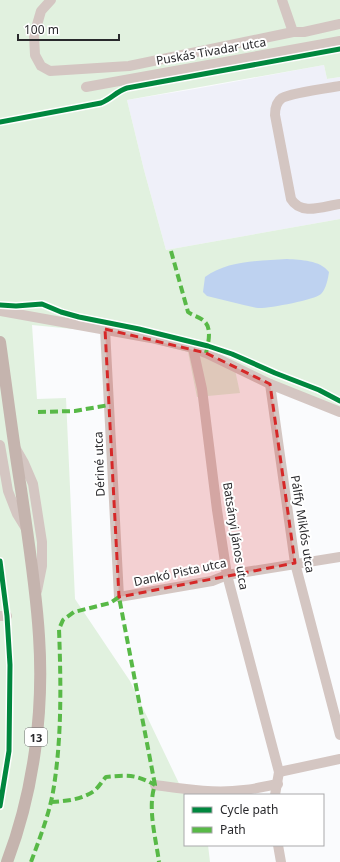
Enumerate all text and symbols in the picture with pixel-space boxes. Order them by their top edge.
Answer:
scale bar [18,16,119,42]
text: 100 m [24,21,59,38]
street label: Puskás Tivadar utca [155,33,267,69]
street label: Dériné utca [89,431,109,497]
street label: Pálffy Miklós utca [287,474,319,574]
street label: Batsányi János utca [219,481,253,591]
street label: Dankó Pista utca [132,554,228,590]
road number: 13 [25,728,47,746]
legend [184,794,324,846]
text: Cycle path [220,801,278,818]
text: Path [220,821,246,838]

